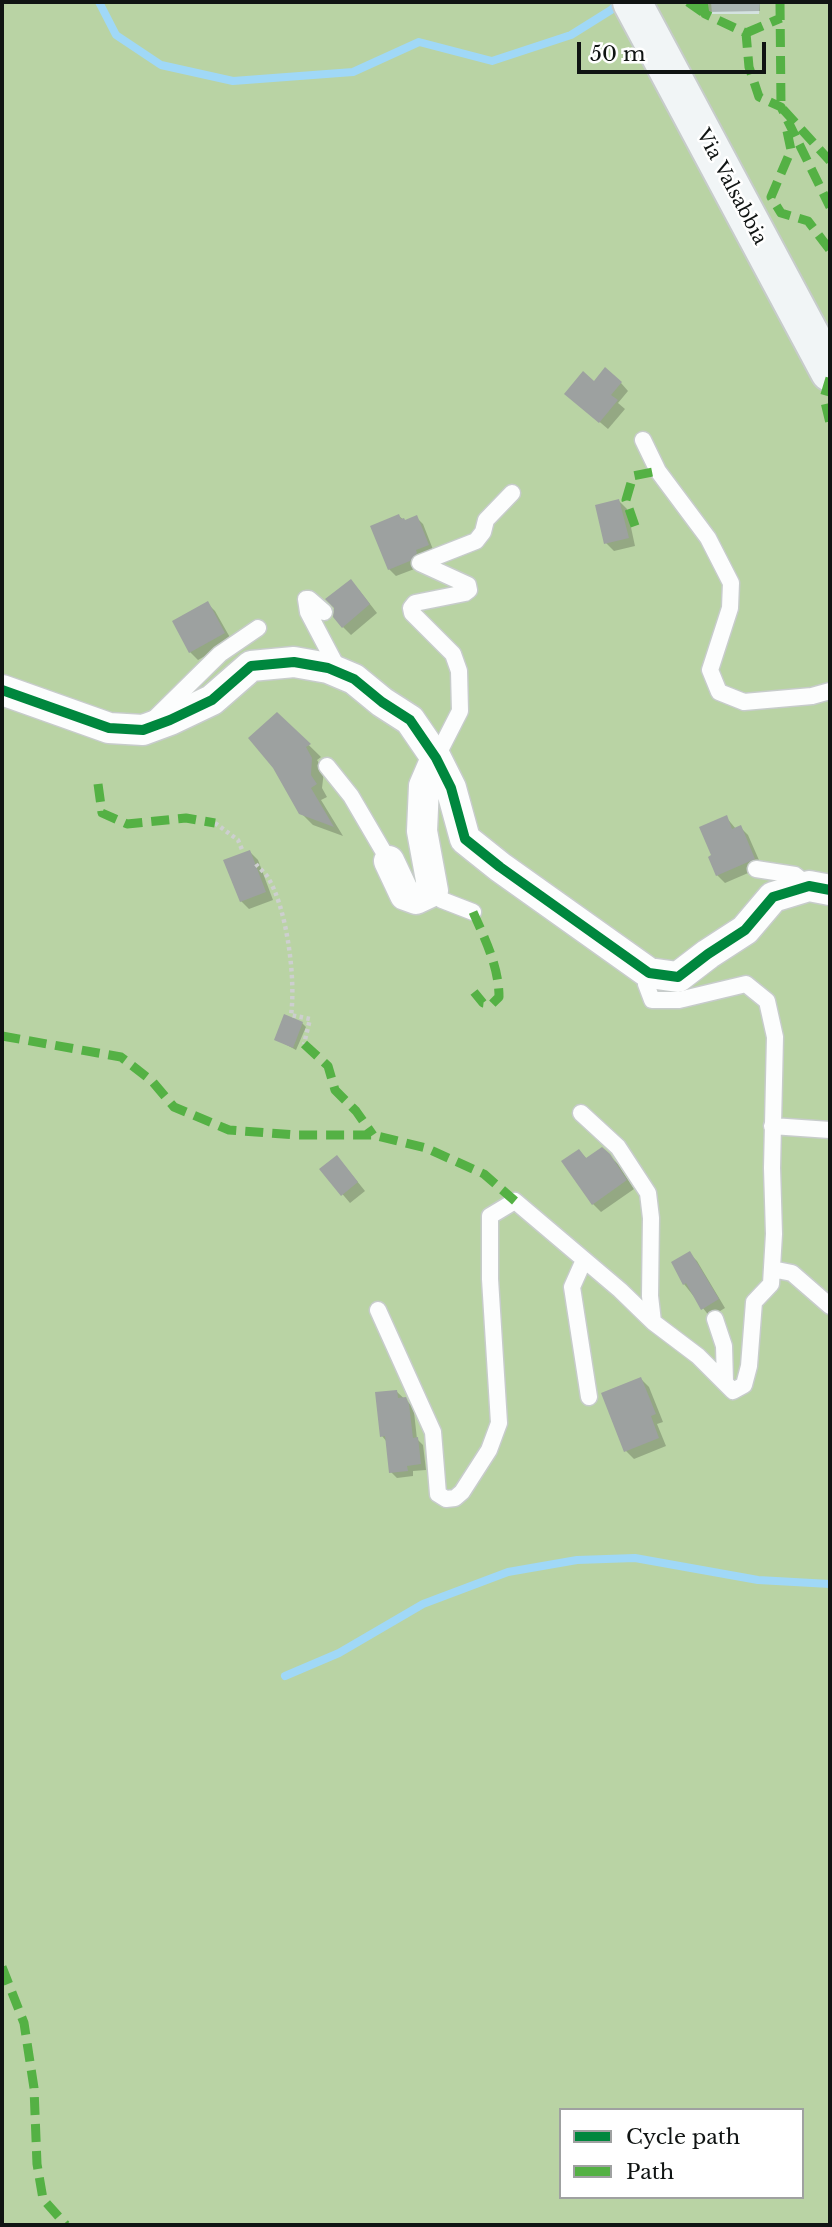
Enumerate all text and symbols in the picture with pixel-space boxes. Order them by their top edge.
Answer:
scale bar [580,28,769,72]
text: 50 m [590,41,645,67]
street label: Via Valsabbia [691,125,771,249]
legend [559,2108,804,2199]
text: Cycle path [626,2124,740,2150]
text: Path [626,2159,674,2185]

